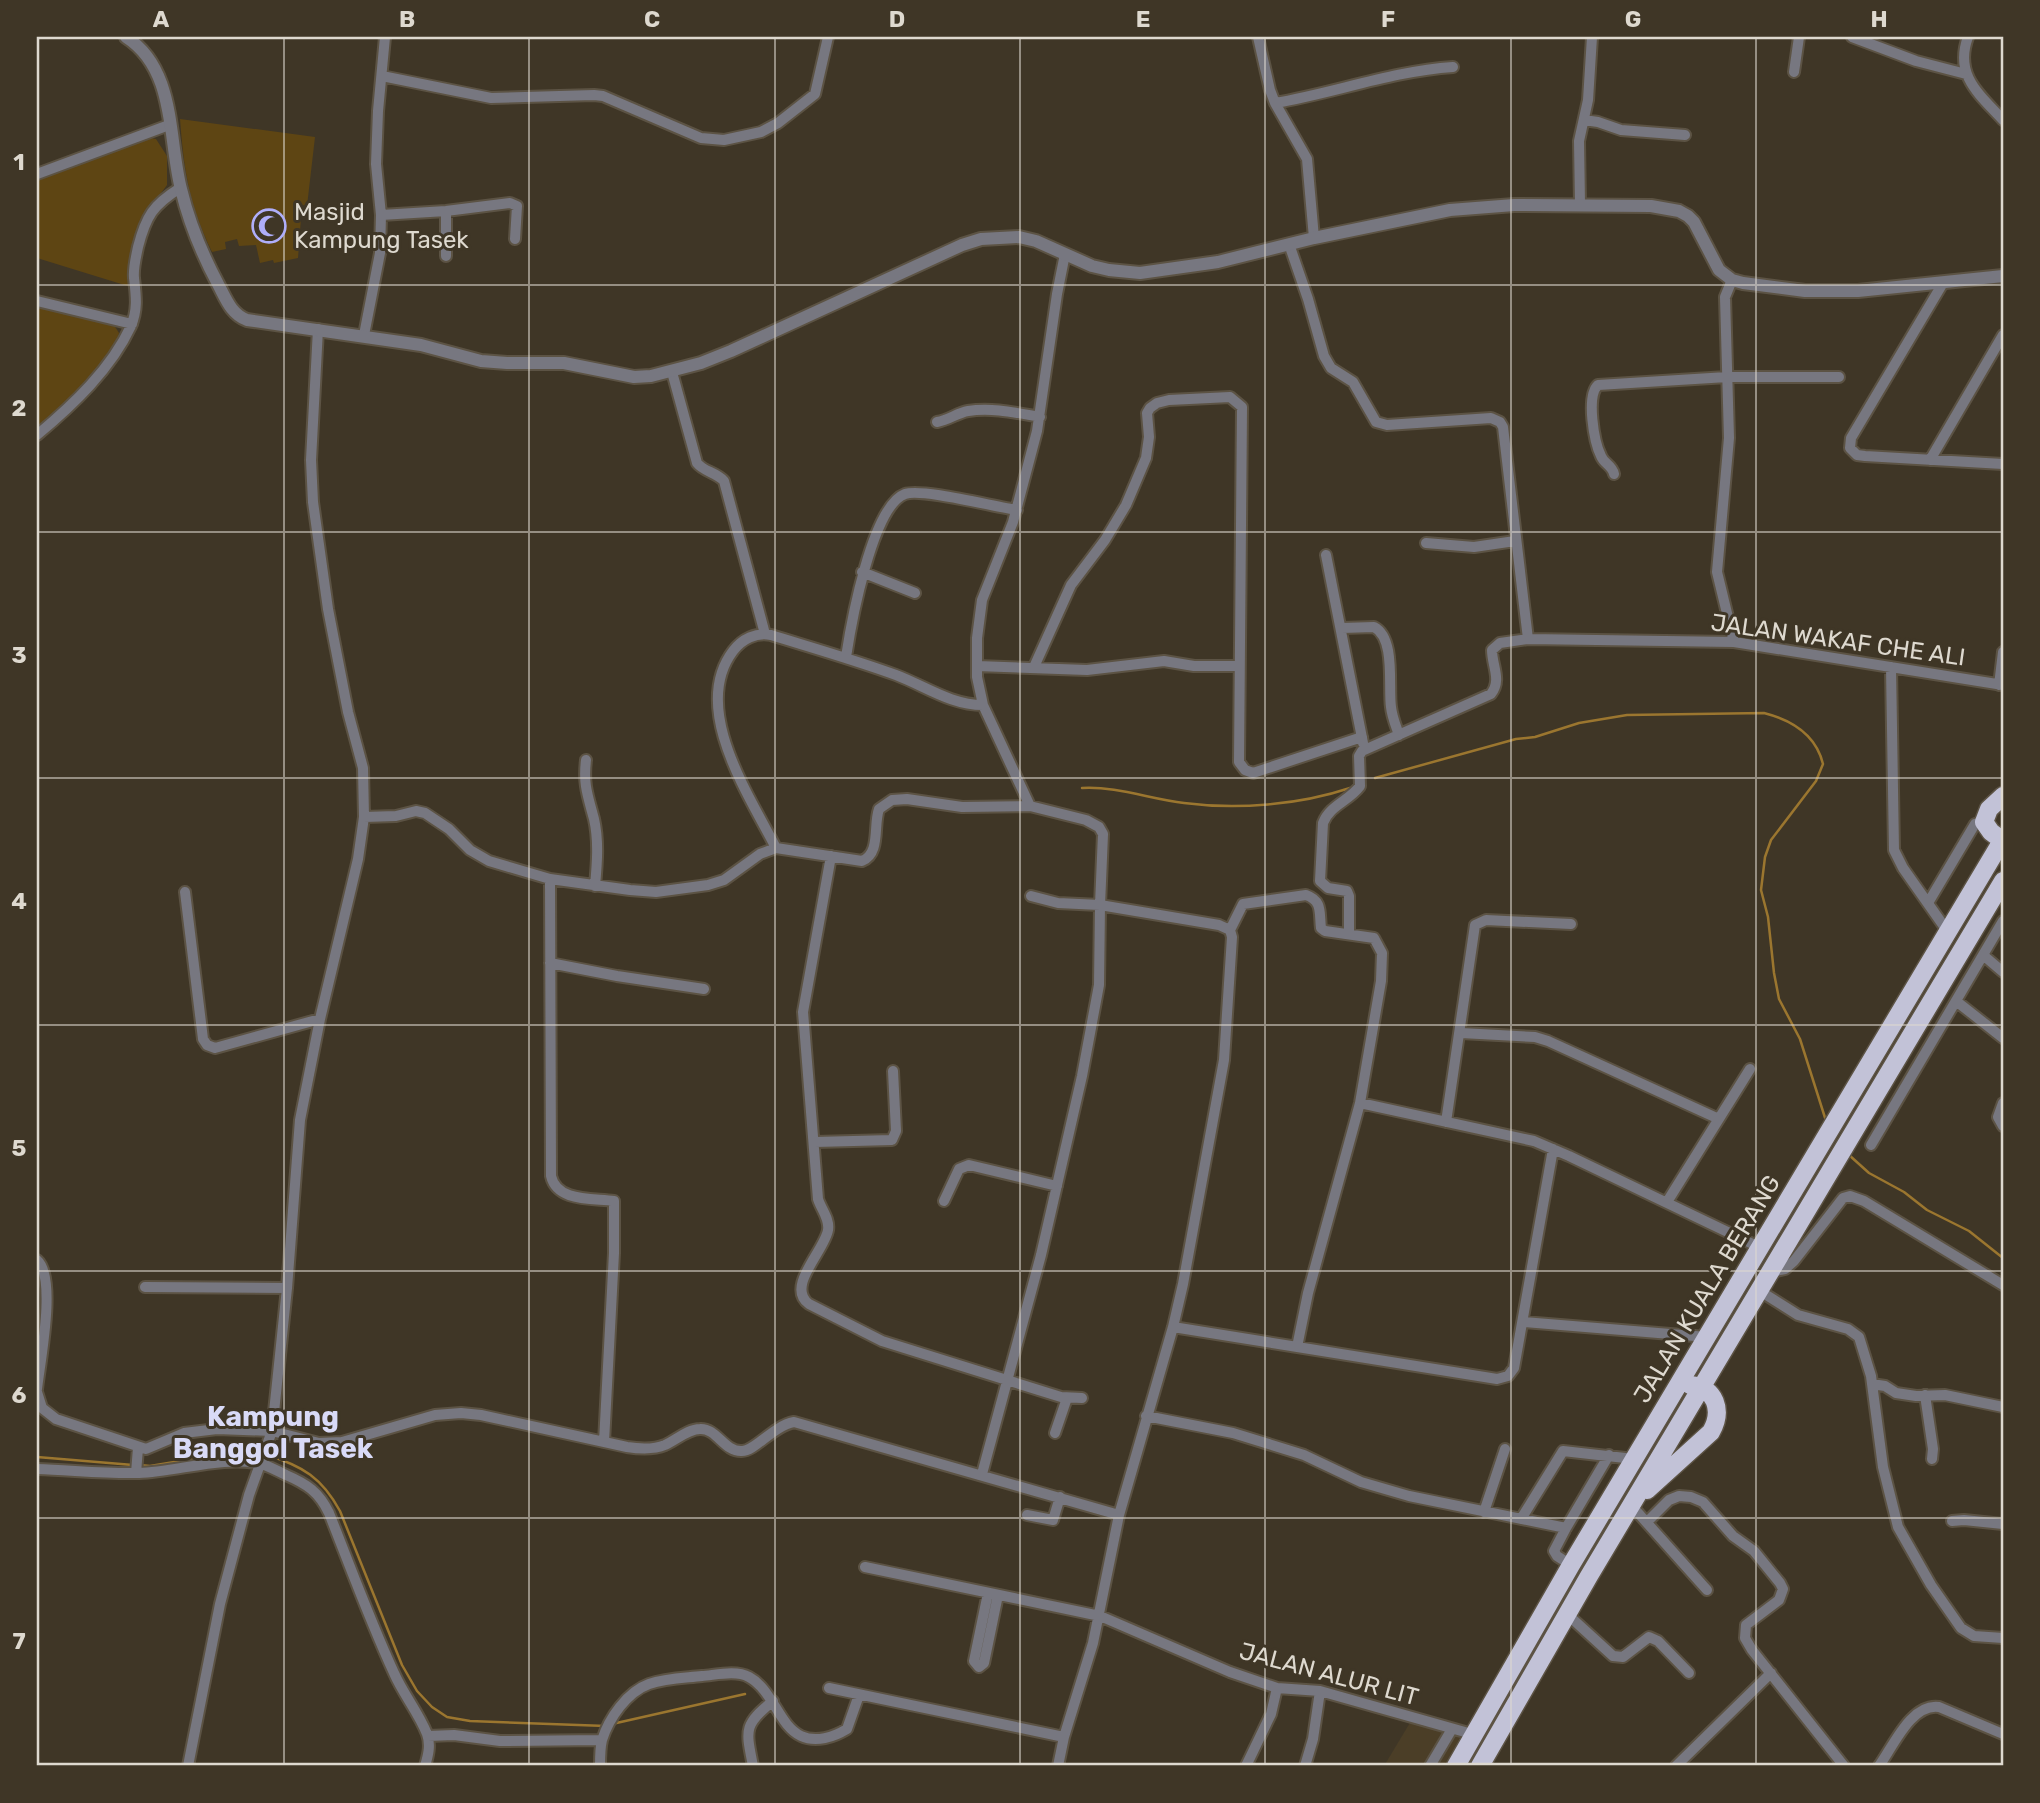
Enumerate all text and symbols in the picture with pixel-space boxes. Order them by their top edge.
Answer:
text: A [153,5,170,33]
text: B [399,5,415,33]
text: C [644,5,660,33]
text: D [889,5,905,33]
text: E [1136,5,1150,33]
text: F [1381,5,1395,33]
text: G [1625,5,1641,33]
text: H [1870,5,1888,33]
text: 1 [13,148,25,176]
place label: Masjid Kampung Tasek [294,198,469,254]
mosque icon: Masjid Kampung Tasek [250,207,288,245]
text: 2 [12,394,26,422]
street label: JALAN WAKAF CHE ALI [1709,608,1967,672]
text: 3 [11,641,27,669]
text: 4 [11,887,27,915]
text: 5 [12,1134,27,1162]
street label: JALAN KUALA BERANG [1628,1170,1786,1408]
text: 6 [12,1381,27,1409]
district label: Kampung Banggol Tasek [173,1400,374,1465]
text: 7 [12,1627,26,1655]
street label: JALAN ALUR LIT [1236,1637,1422,1711]

